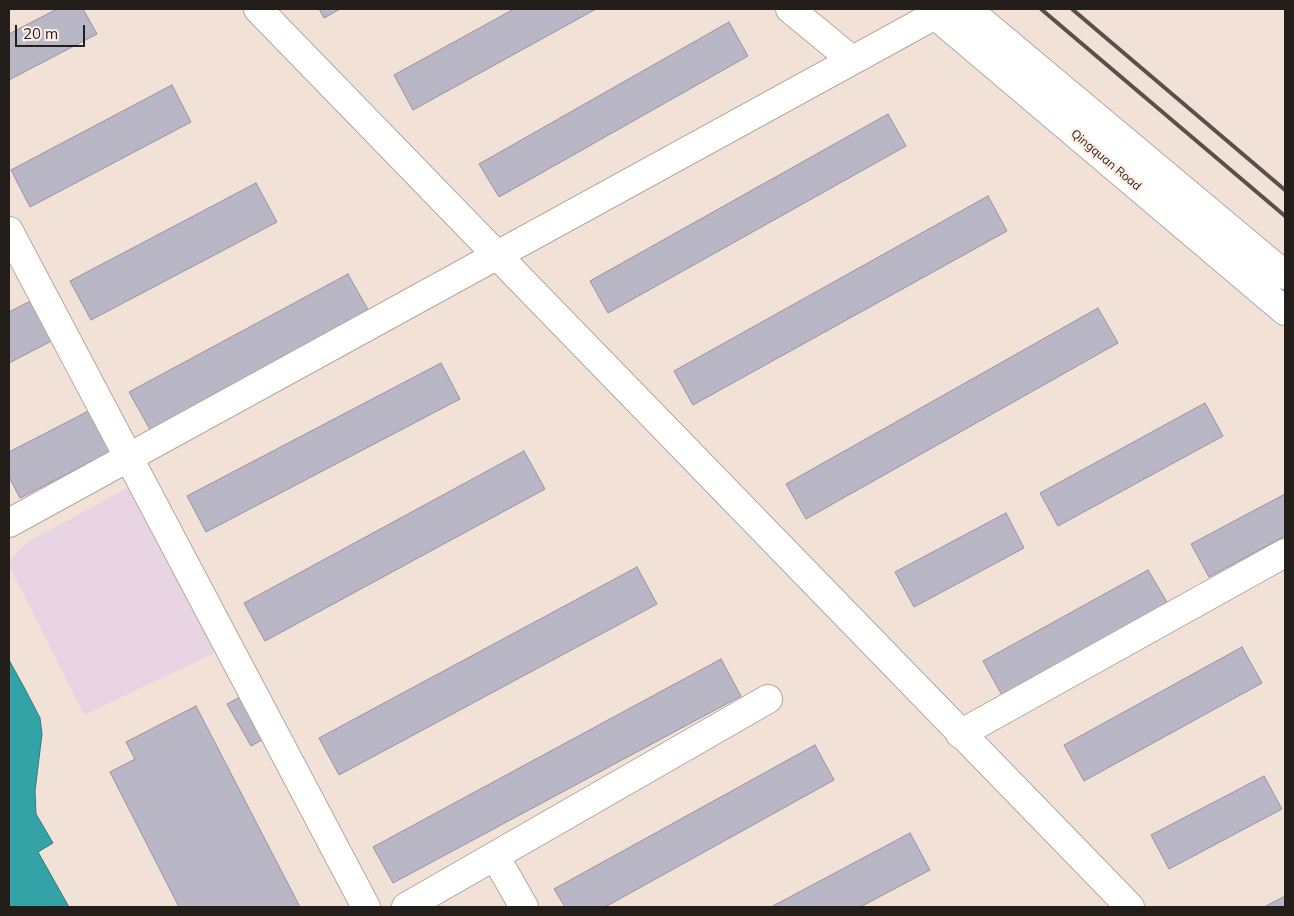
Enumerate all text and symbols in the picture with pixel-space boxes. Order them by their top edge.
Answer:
scale bar [18,15,88,47]
text: 20 m [23,24,58,43]
street label: Qingquan Road [1068,126,1144,194]

